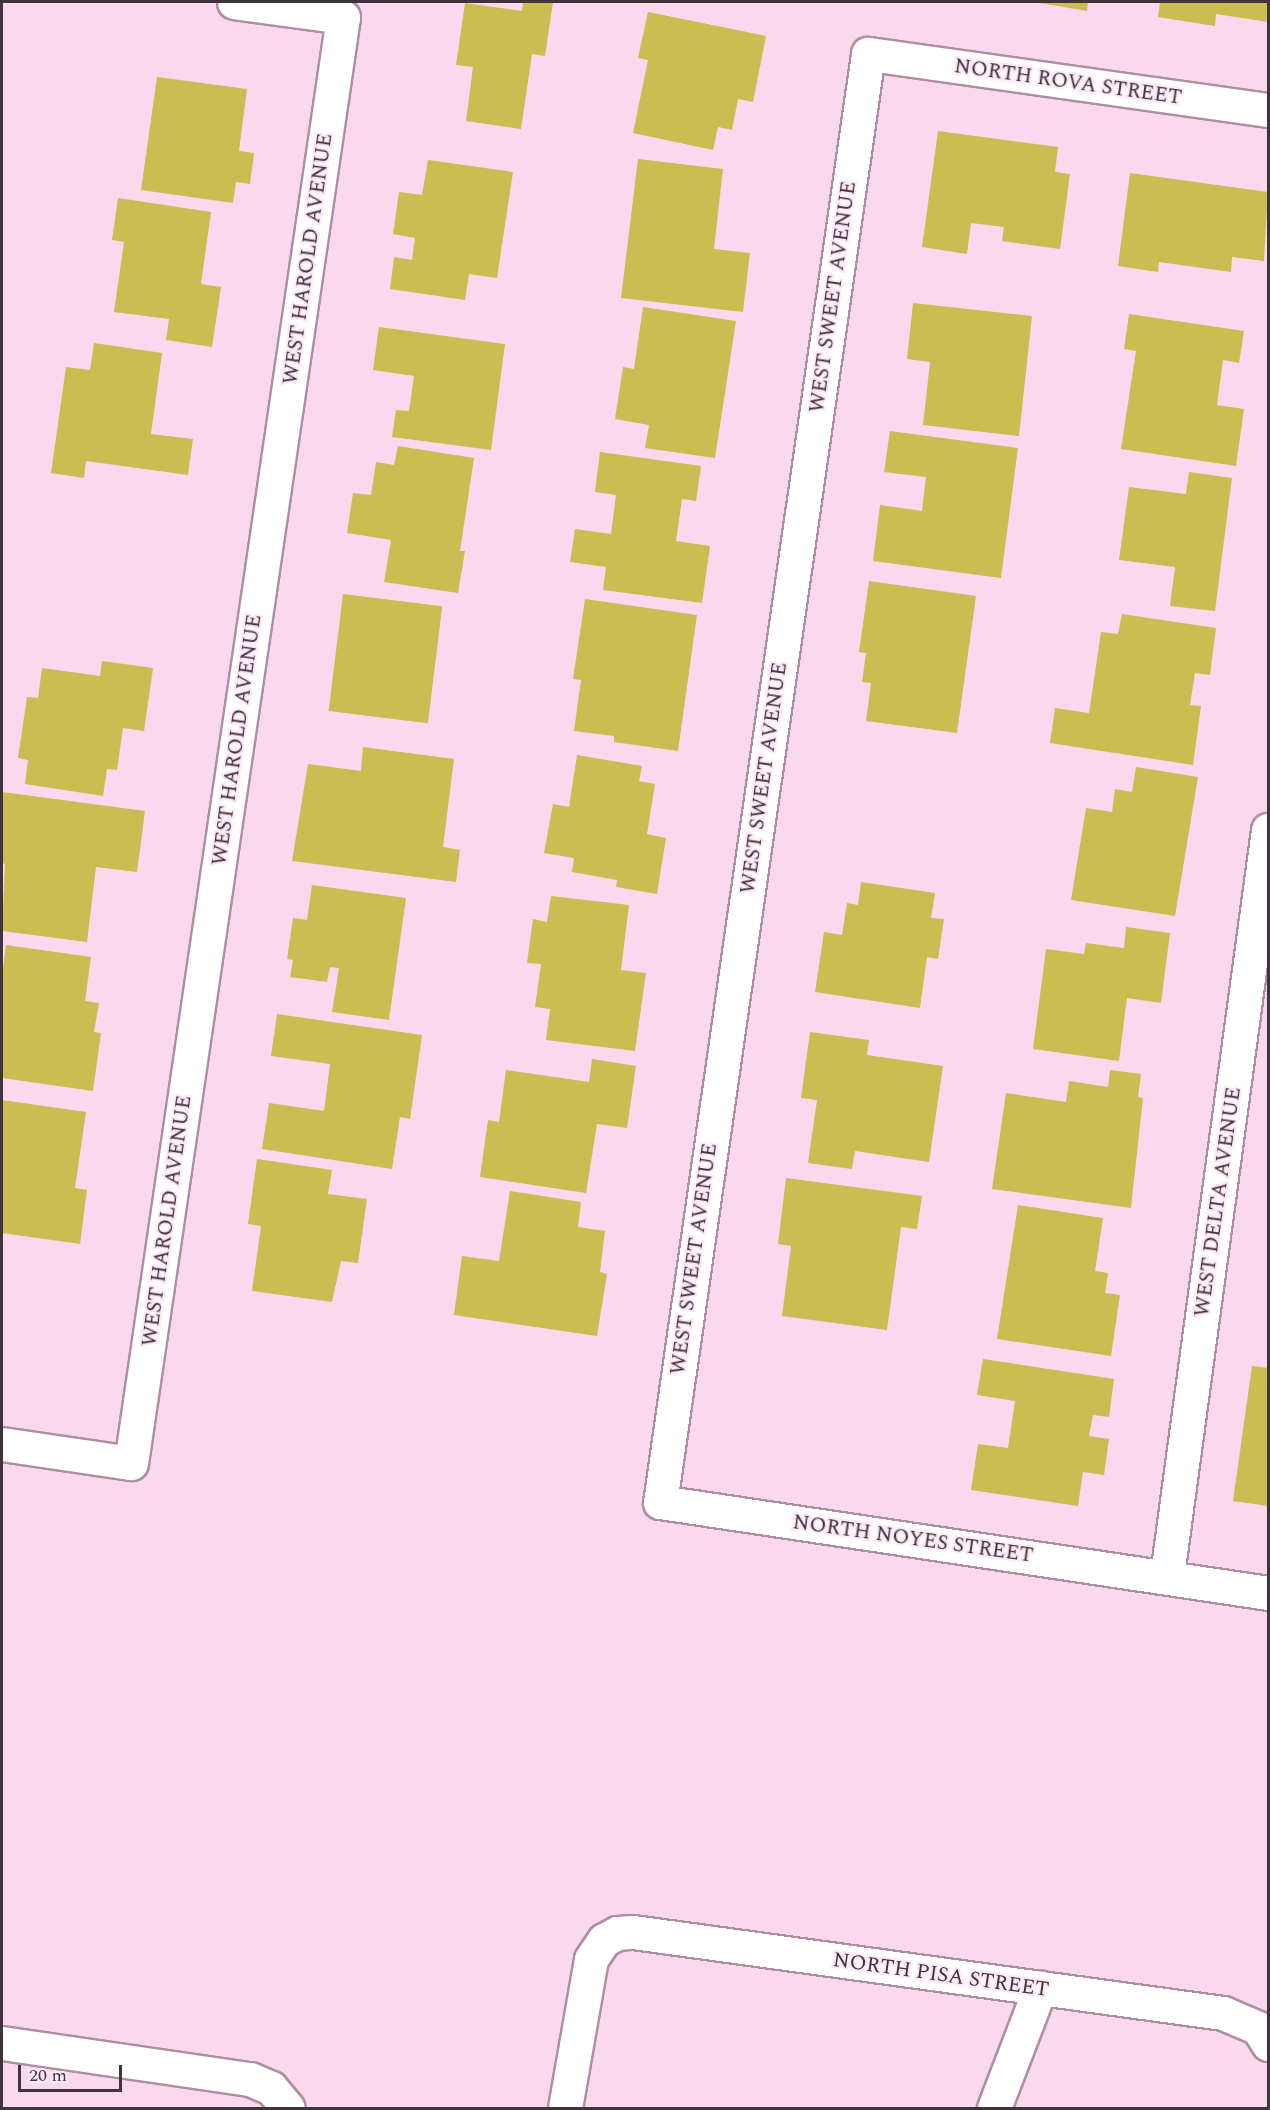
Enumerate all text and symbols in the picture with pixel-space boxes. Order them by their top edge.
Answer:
street label: NORTH ROVA STREET [953,54,1183,110]
street label: WEST HAROLD AVENUE [278,132,338,386]
street label: WEST SWEET AVENUE [804,180,862,414]
street label: WEST HAROLD AVENUE [207,613,267,867]
street label: WEST SWEET AVENUE [735,661,793,895]
street label: WEST DELTA AVENUE [1189,1085,1247,1319]
street label: WEST HAROLD AVENUE [137,1094,197,1348]
street label: WEST SWEET AVENUE [665,1142,723,1376]
street label: NORTH NOYES STREET [791,1510,1035,1568]
street label: NORTH PISA STREET [831,1947,1051,2003]
scale bar [21,2053,124,2091]
text: 20 m [29,2062,67,2089]

